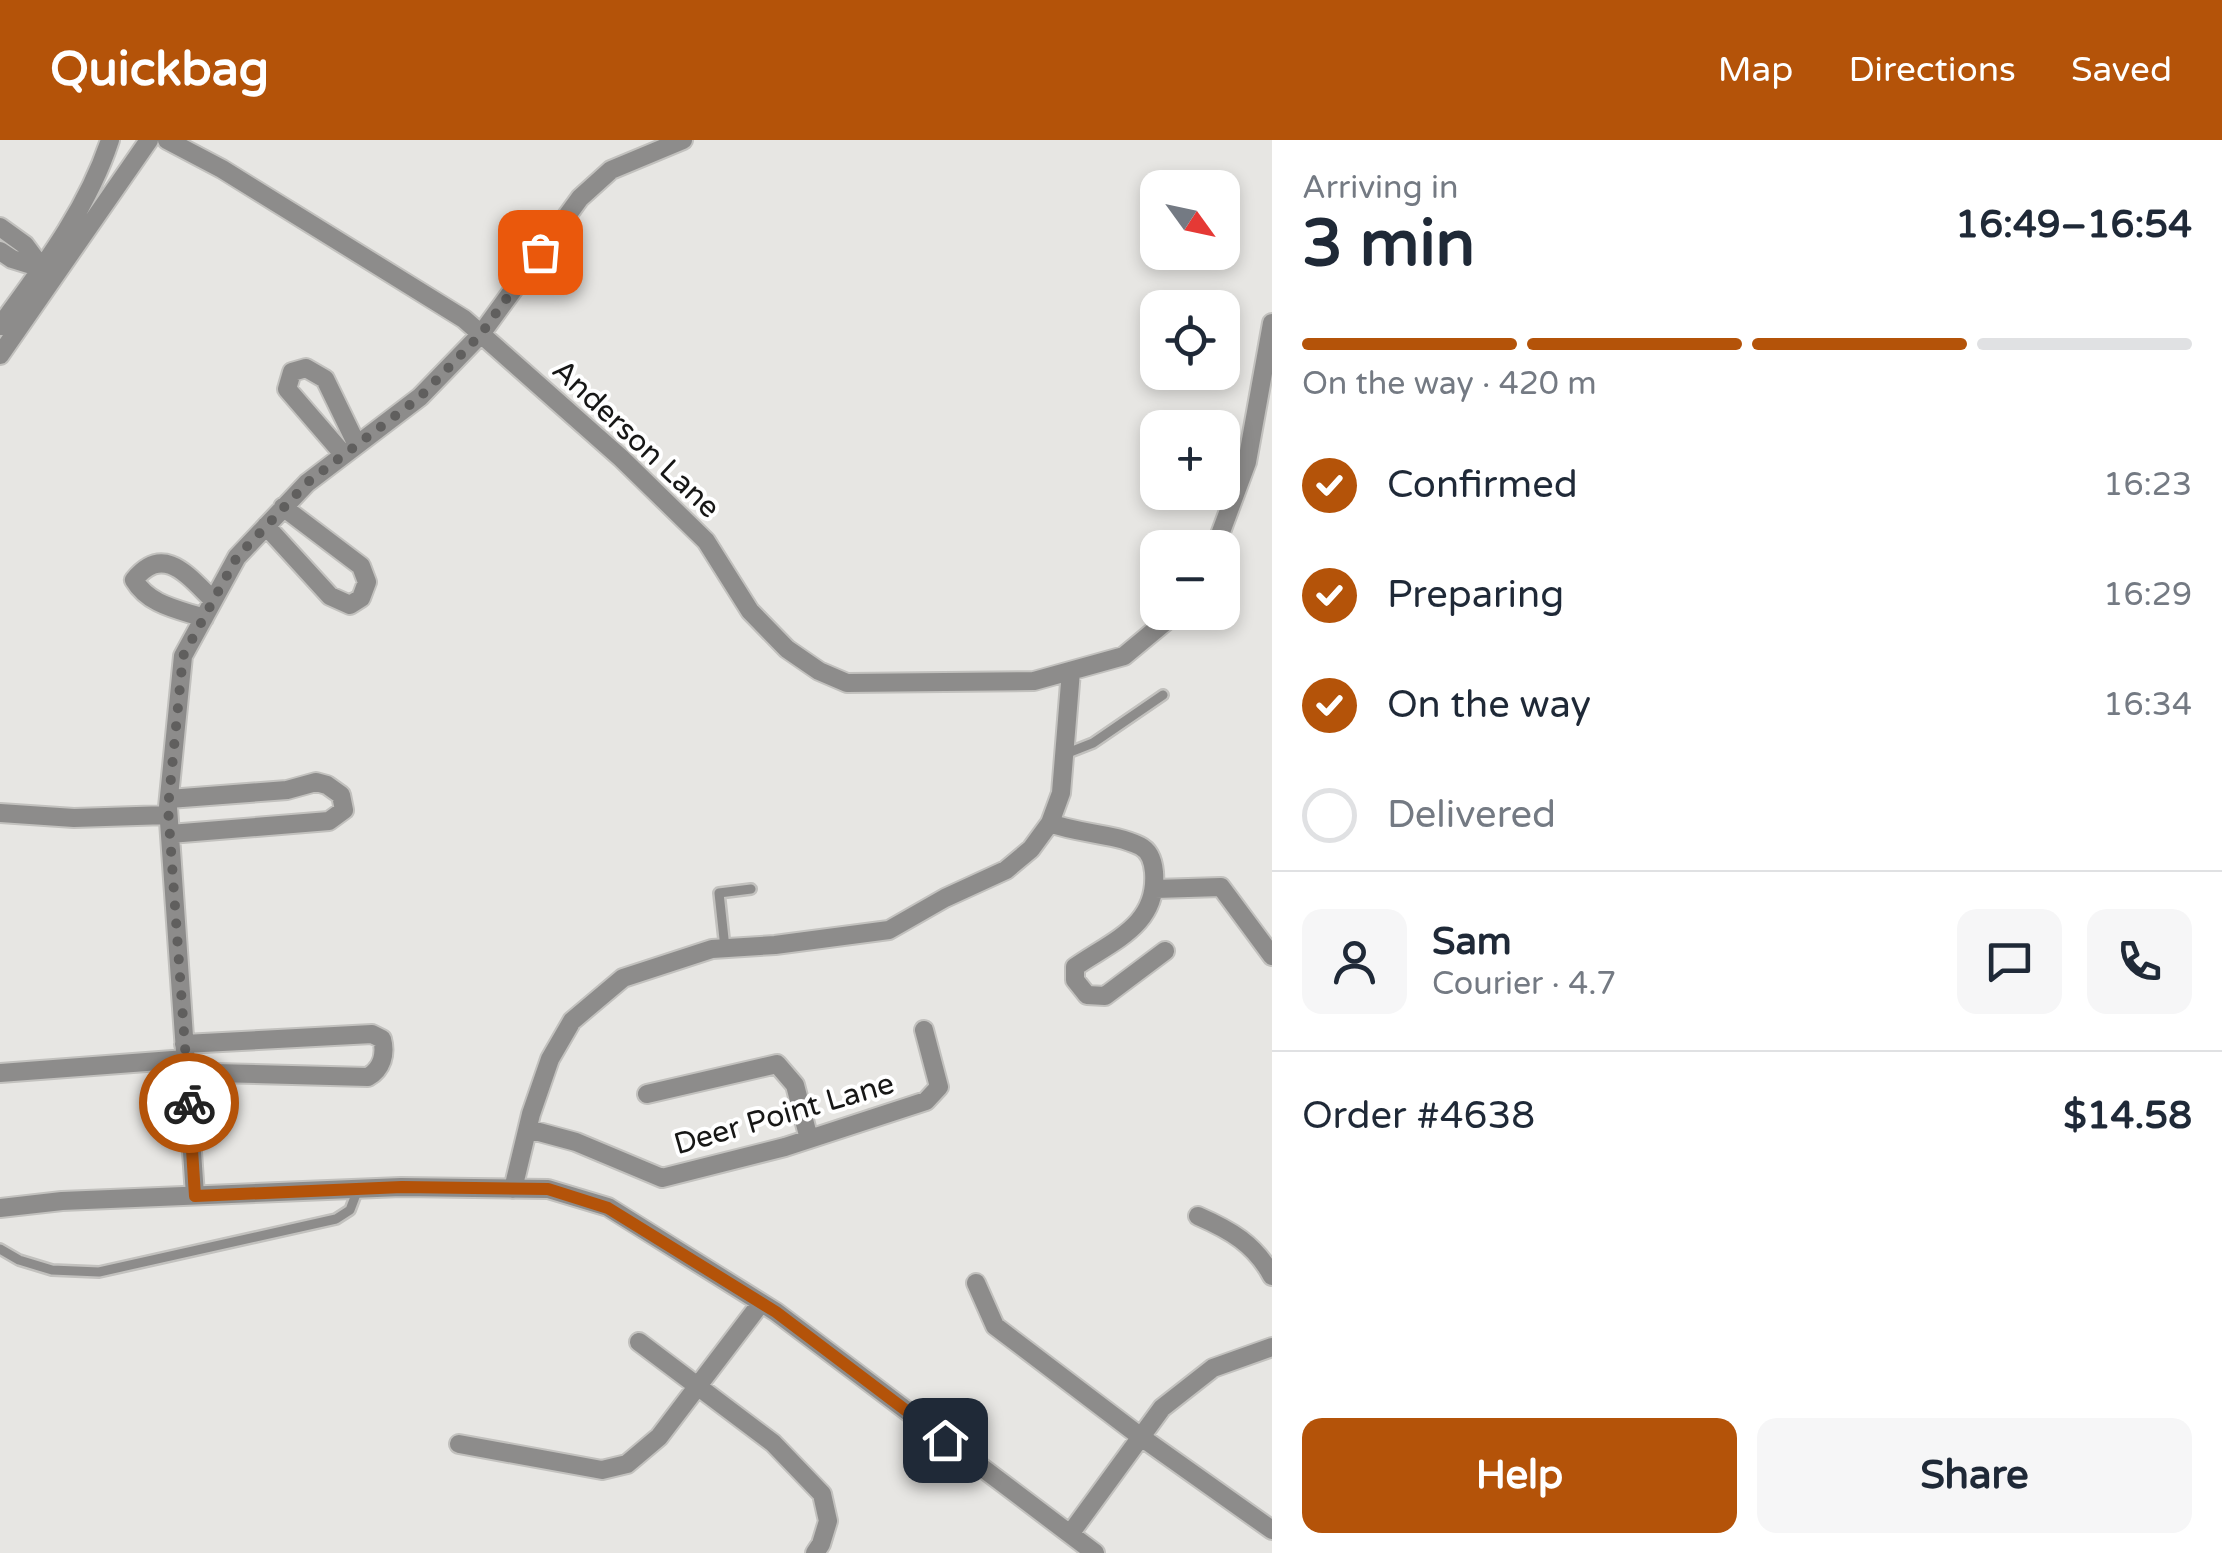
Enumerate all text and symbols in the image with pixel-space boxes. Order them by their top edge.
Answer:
text: Quickbag [50,41,269,99]
text: Map [1718,49,1793,91]
text: Directions [1848,49,2016,91]
text: Saved [2071,49,2172,91]
text: Arriving in [1302,169,1459,207]
north arrow [1140,170,1240,270]
map controls [1140,170,1240,630]
text: 16:49–16:54 [1955,202,2192,248]
text: 3 min [1302,205,1475,284]
pin [498,210,583,295]
icon: bag [513,225,568,280]
button: locate [1140,290,1240,390]
street label: Anderson Lane [544,352,728,526]
text: On the way · 420 m [1302,365,1597,403]
button: + [1140,410,1240,510]
icon: check [1302,458,1357,513]
text: Confirmed [1387,462,1578,508]
text: 16:23 [2103,466,2192,504]
button: − [1140,530,1240,630]
icon: check [1302,568,1357,623]
text: Preparing [1387,572,1564,618]
text: 16:29 [2103,576,2192,614]
icon: check [1302,678,1357,733]
text: On the way [1387,682,1591,728]
text: 16:34 [2103,686,2192,724]
text: Delivered [1387,792,1556,838]
button: person [1302,909,1407,1014]
button: chat [1957,909,2062,1014]
button: phone [2087,909,2192,1014]
text: Sam [1432,919,1512,965]
text: Courier · 4.7 [1432,965,1616,1003]
courier [139,1053,239,1153]
street label: Deer Point Lane [670,1065,898,1163]
icon: bike [162,1076,217,1131]
text: Order #4638 [1302,1093,1535,1139]
text: $14.58 [2063,1093,2192,1139]
pin [903,1398,988,1483]
icon: home [918,1413,973,1468]
button: Help [1302,1418,1737,1533]
button: Share [1757,1418,2192,1533]

